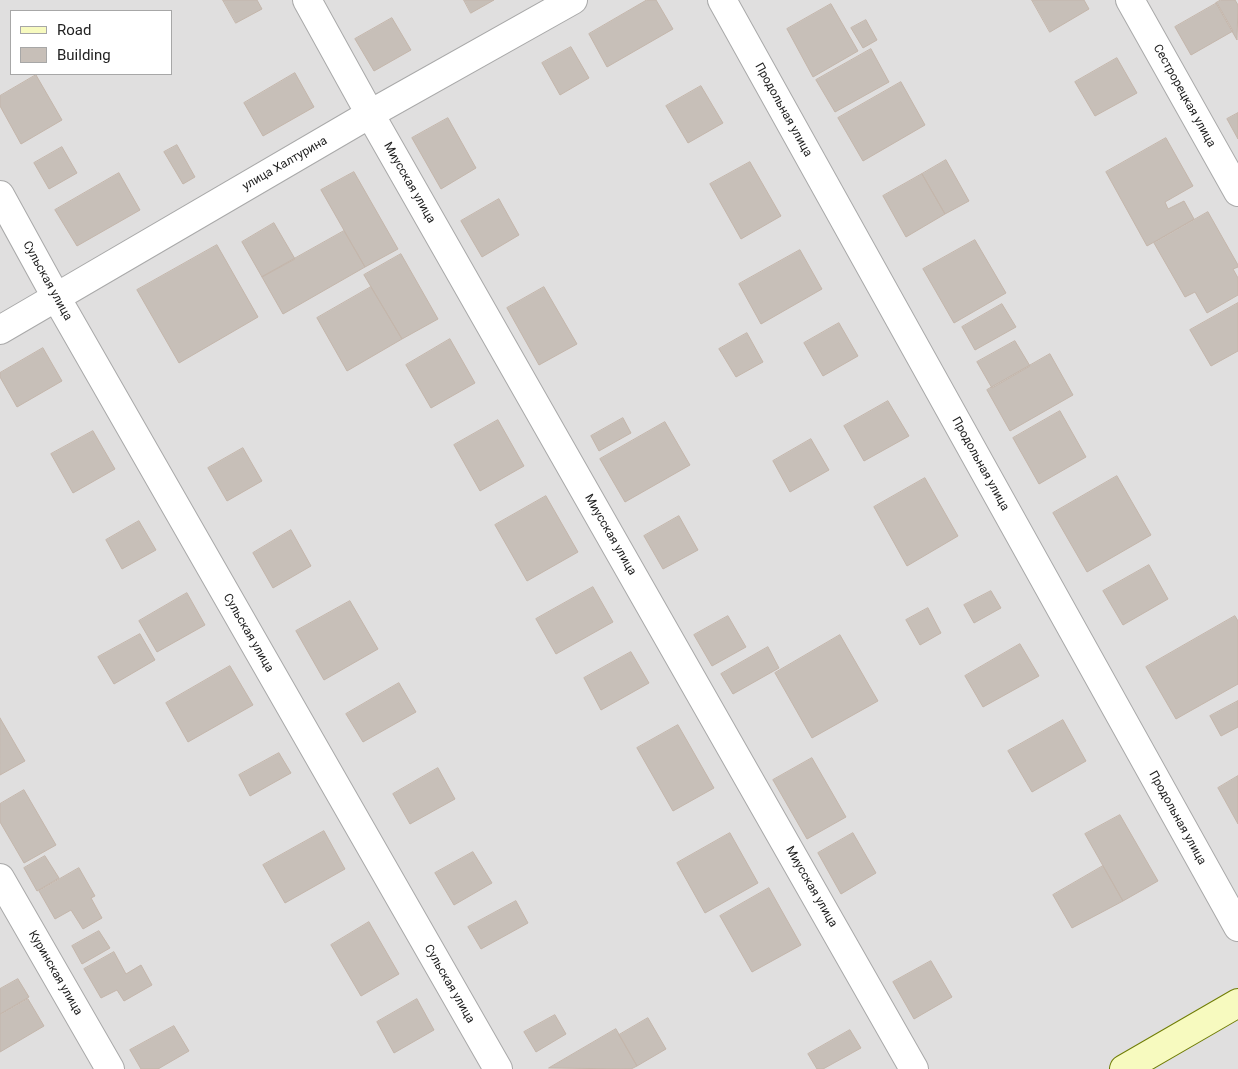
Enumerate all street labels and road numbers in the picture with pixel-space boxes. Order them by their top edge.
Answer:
street label: Сестрорецкая улица [1150,42,1218,150]
street label: Продольная улица [751,61,815,159]
street label: улица Халтурина [240,134,330,194]
street label: Миусская улица [380,140,438,226]
street label: Сульская улица [19,239,75,323]
street label: Продольная улица [948,415,1012,513]
street label: Миусская улица [581,492,639,578]
street label: Сульская улица [220,591,276,675]
street label: Продольная улица [1145,769,1209,867]
street label: Миусская улица [782,844,840,930]
street label: Куринская улица [25,928,85,1018]
street label: Сульская улица [421,942,477,1026]

